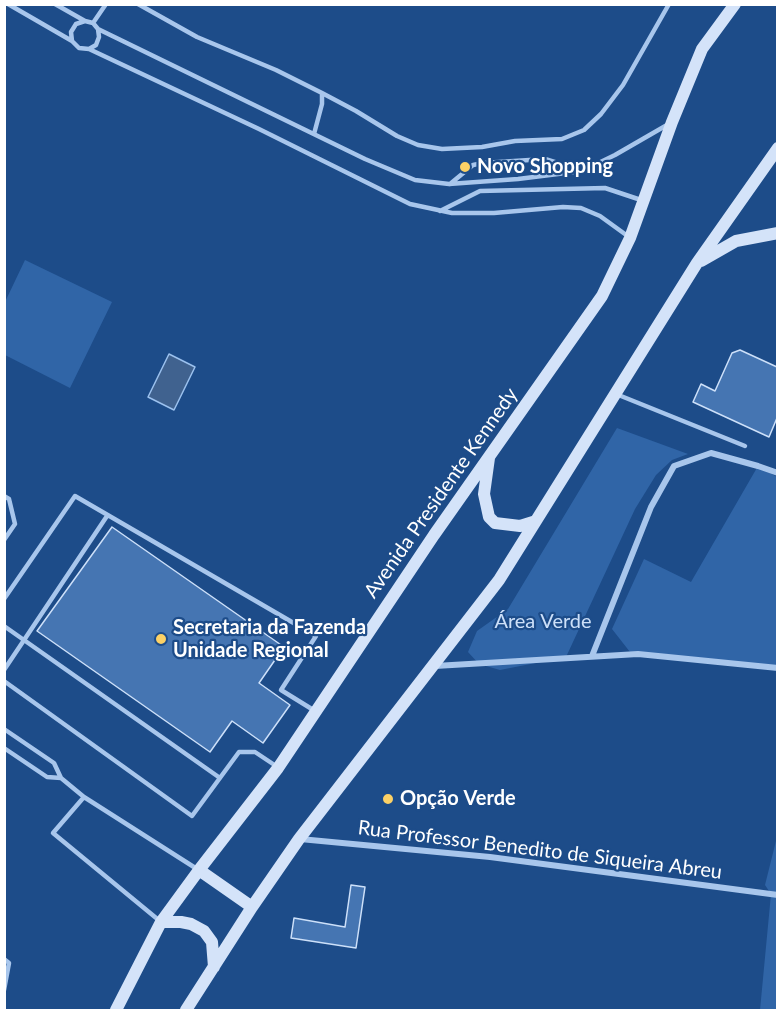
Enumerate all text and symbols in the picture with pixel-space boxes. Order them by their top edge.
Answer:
place label: Novo Shopping [477,155,613,179]
marker: Novo Shopping [458,160,472,174]
street label: Avenida Presidente Kennedy [359,383,523,603]
park label: Área Verde [494,610,592,634]
place label: Secretaria da Fazenda Unidade Regional [173,616,366,663]
marker: Secretaria da Fazenda Unidade Regional [154,632,168,646]
place label: Opção Verde [400,787,516,811]
marker: Opção Verde [381,792,395,806]
street label: Rua Professor Benedito de Siqueira Abreu [357,816,723,884]

